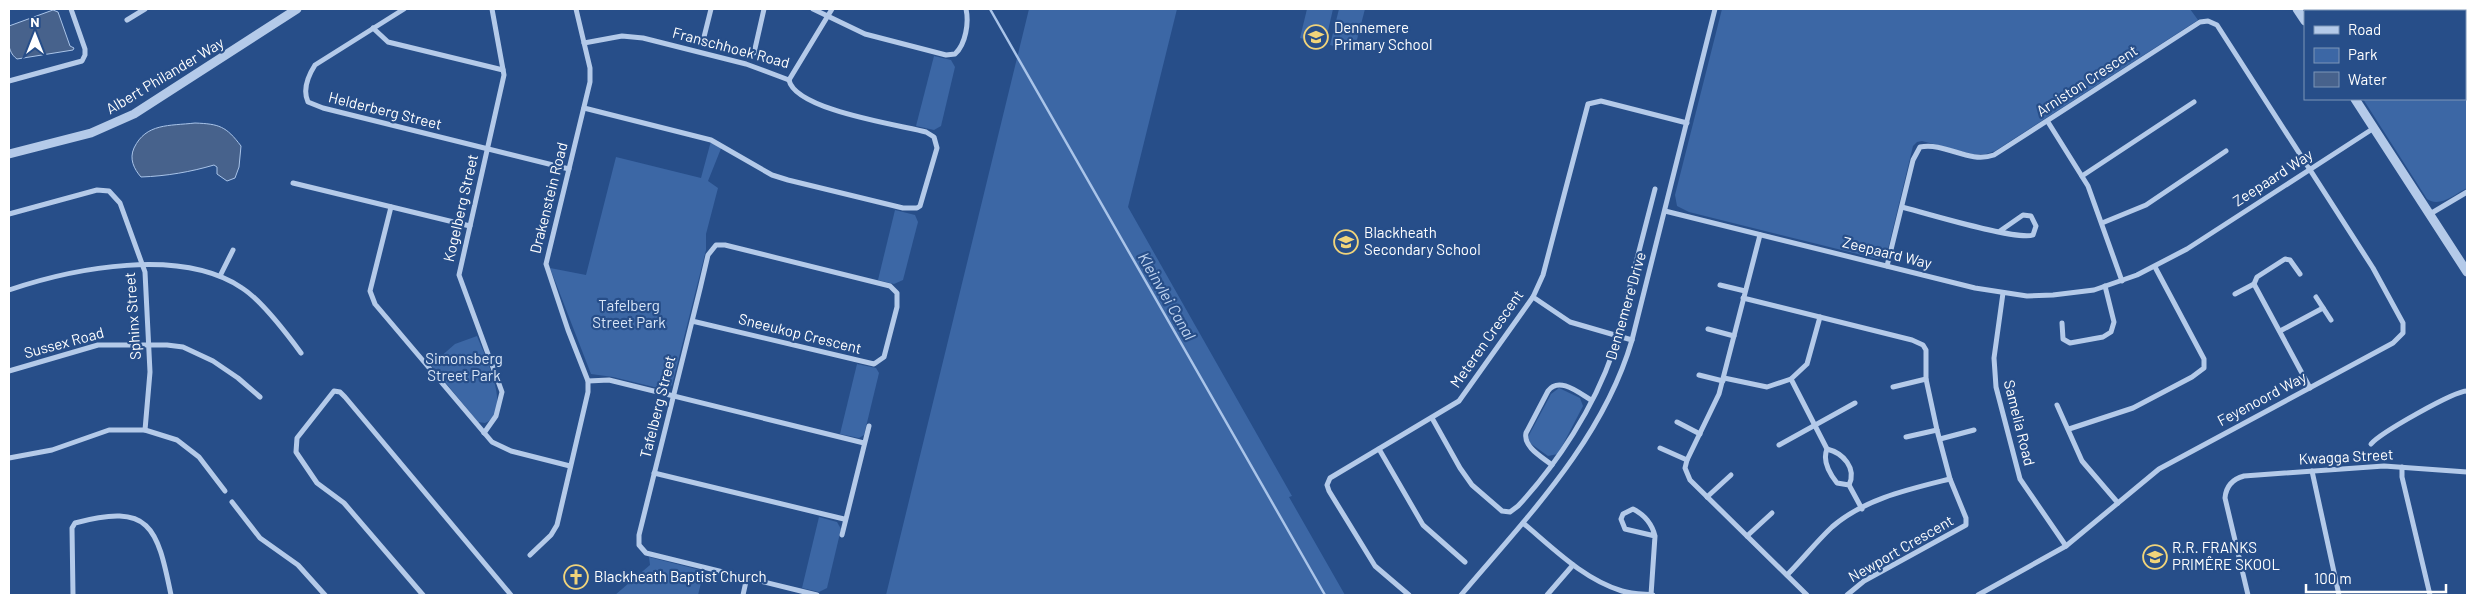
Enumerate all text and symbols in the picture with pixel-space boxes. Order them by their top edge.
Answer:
north arrow [10,10,60,60]
legend [2304,10,2466,100]
text: N [30,13,40,30]
place label: Dennemere Primary School [1334,18,1432,53]
text: Road [2348,20,2381,38]
street label: Franschhoek Road [671,23,792,71]
school or university icon: Dennemere Primary School [1303,24,1329,50]
street label: Albert Philander Way [102,33,227,117]
street label: Arniston Crescent [2032,41,2140,120]
text: Park [2348,45,2378,63]
text: Water [2348,70,2387,88]
street label: Helderberg Street [327,87,444,133]
street label: Drakenstein Road [525,140,571,255]
street label: Zeepaard Way [2229,145,2316,210]
street label: Kogelberg Street [439,152,481,263]
place label: Blackheath Secondary School [1364,223,1481,258]
school or university icon: Blackheath Secondary School [1333,229,1359,255]
street label: Zeepaard Way [1841,232,1934,272]
water label: Kleinvlei Canal [1135,249,1200,343]
street label: Dennemere Drive [1601,250,1649,362]
street label: Sphinx Street [120,271,144,361]
street label: Meteren Crescent [1446,286,1527,391]
park label: Tafelberg Street Park [592,296,666,331]
street label: Sneeukop Crescent [737,309,864,357]
street label: Sussex Road [22,323,106,361]
park label: Simonsberg Street Park [425,349,503,384]
street label: Tafelberg Street [636,353,679,460]
street label: Feyenoord Way [2214,367,2309,429]
street label: Samelia Road [2001,378,2039,468]
street label: Kwagga Street [2298,445,2394,467]
street label: Newport Crescent [1845,511,1956,585]
place label: R.R. FRANKS PRIMÊRE SKOOL [2172,538,2280,573]
school or university icon: R.R. FRANKS PRIMÊRE SKOOL [2142,544,2168,570]
scale bar [2306,562,2446,594]
church icon: Blackheath Baptist Church [563,564,589,590]
place label: Blackheath Baptist Church [594,567,767,585]
text: 100 m [2314,569,2352,587]

